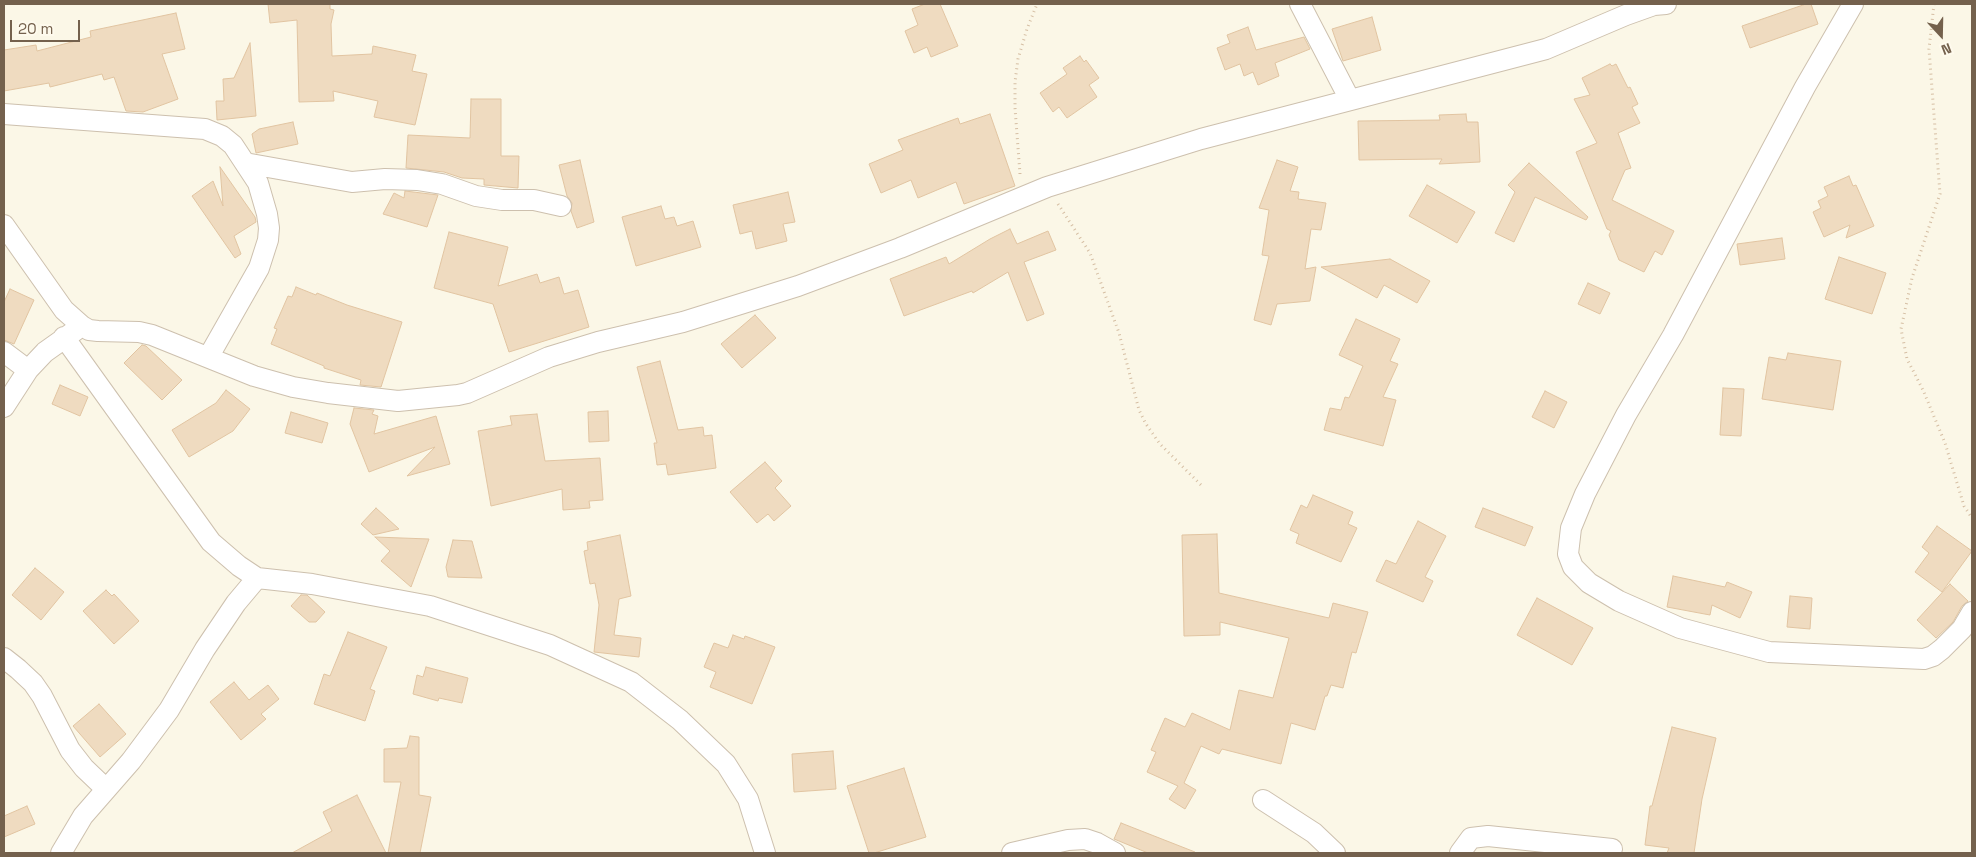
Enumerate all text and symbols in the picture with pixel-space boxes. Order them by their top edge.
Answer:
scale bar [12,10,82,42]
north arrow [1916,10,1966,60]
text: 20 m [18,19,53,38]
text: N [1939,39,1954,59]

